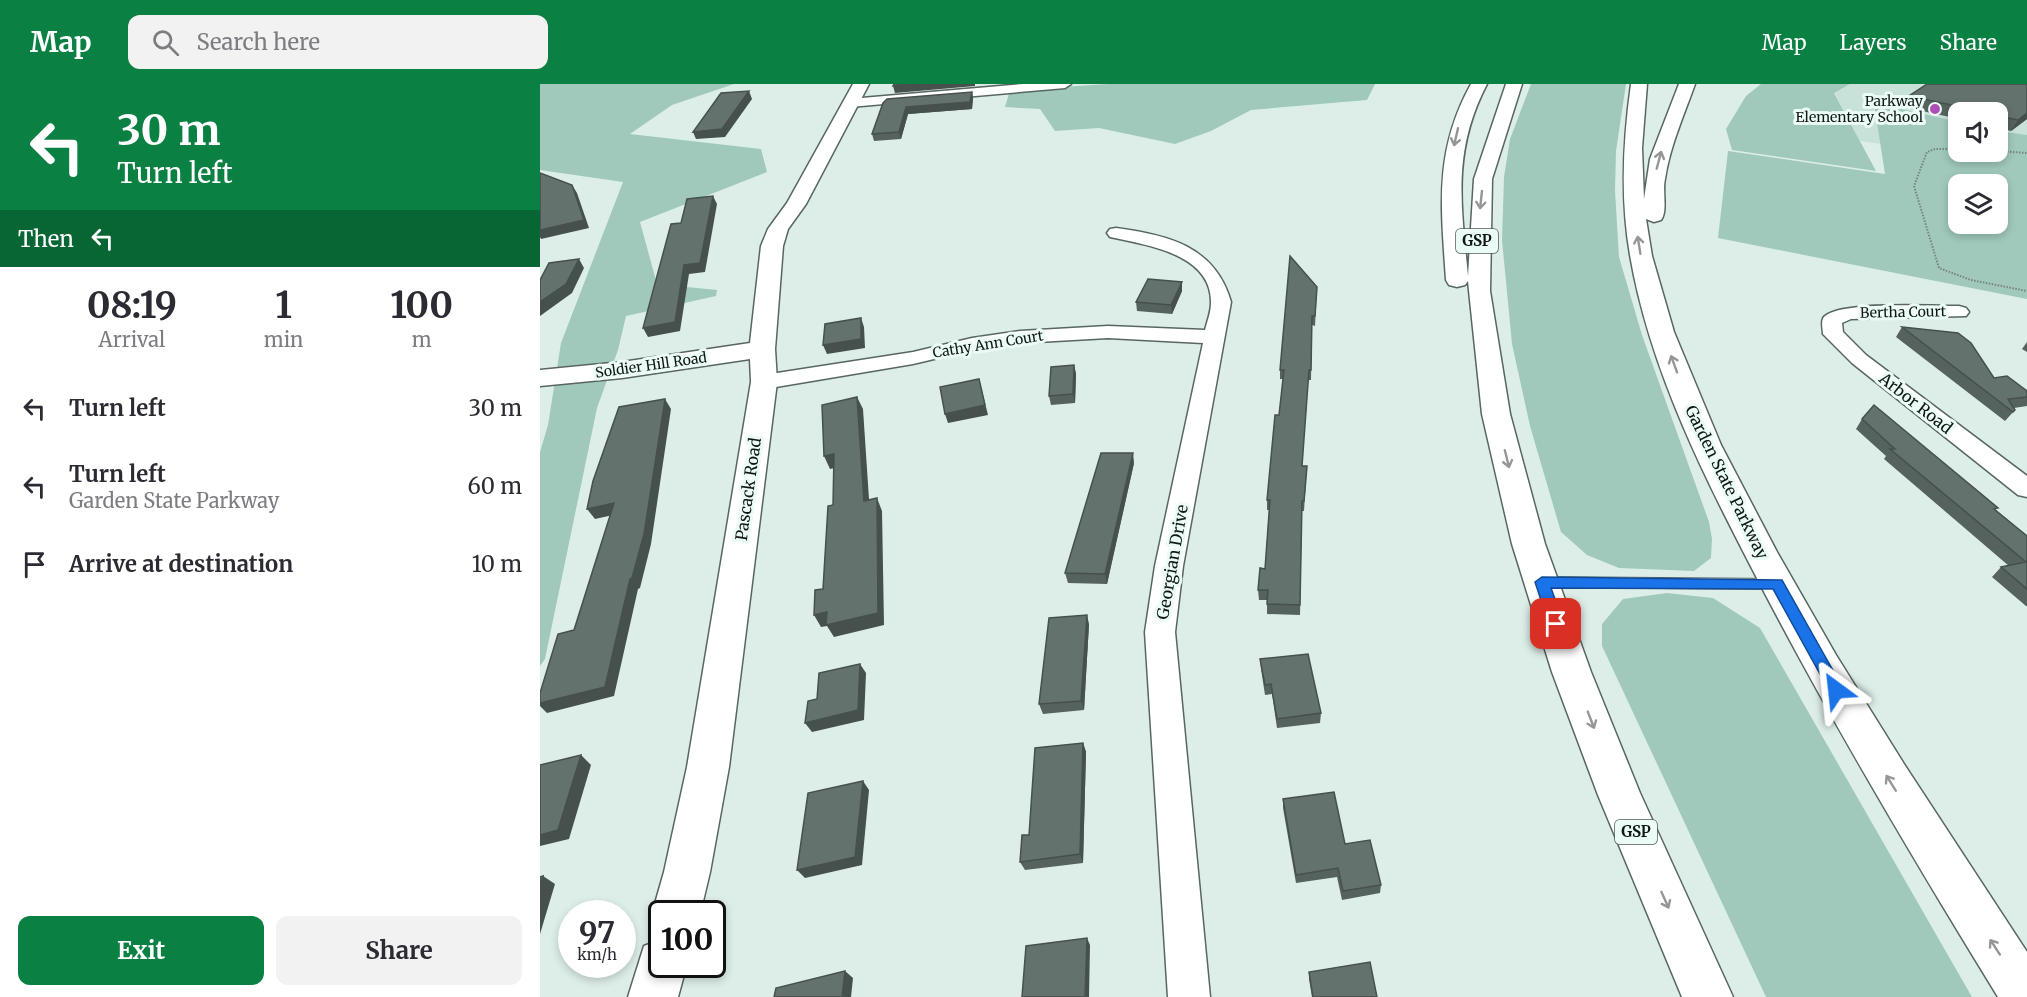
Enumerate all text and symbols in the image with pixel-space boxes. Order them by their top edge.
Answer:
search box [128,15,548,69]
text: Map [30,24,92,60]
icon: search [149,26,182,59]
text: Search here [197,28,320,56]
text: Map [1762,29,1807,56]
text: Layers [1840,29,1907,56]
text: Share [1940,29,1997,56]
place label: Parkway Elementary School [1796,92,1924,126]
marker: Parkway Elementary School [1928,102,1942,116]
map controls [1948,102,2008,234]
button: sound [1948,102,2008,162]
text: 30 m [117,104,221,156]
icon: left [18,108,96,186]
one-way arrow [1449,127,1461,146]
one-way arrow [1653,150,1665,169]
text: Turn left [117,156,232,190]
button: layers [1948,174,2008,234]
one-way arrow [1475,189,1486,209]
icon: left [86,222,119,255]
text: Then [18,225,74,253]
road number: GSP [1456,229,1498,253]
one-way arrow [1634,236,1645,256]
text: 08:19 [87,283,177,328]
text: 1 [275,283,292,328]
text: 100 [390,283,453,328]
street label: Bertha Court [1860,302,1947,322]
street label: Cathy Ann Court [931,326,1045,362]
text: Arrival [99,327,165,352]
text: min [264,327,303,352]
text: m [412,327,432,352]
street label: Soldier Hill Road [594,348,708,382]
one-way arrow [1668,356,1679,374]
street label: Arbor Road [1875,368,1957,438]
icon: left [18,392,51,425]
text: Turn left [69,394,166,422]
text: 30 m [468,394,522,422]
street label: Garden State Parkway [1681,402,1773,563]
street label: Pascack Road [731,436,765,542]
one-way arrow [1501,449,1513,468]
text: Turn left [69,460,166,488]
icon: left [18,470,51,503]
text: 60 m [468,472,522,500]
text: Garden State Parkway [69,488,279,513]
street label: Georgian Drive [1152,503,1192,621]
icon: arrive [18,548,51,581]
text: Arrive at destination [69,550,293,578]
text: 10 m [472,550,522,578]
pin [1530,598,1581,649]
icon: arrive [1539,607,1572,640]
position arrow [1804,658,1868,722]
one-way arrow [1587,710,1598,729]
one-way arrow [1885,774,1898,791]
road number: GSP [1615,820,1657,844]
one-way arrow [1660,891,1671,909]
speed limit sign: 100 [648,900,726,978]
text: 97 [579,913,615,951]
button: Exit [18,916,264,985]
button: Share [276,916,522,985]
one-way arrow [1989,939,2002,956]
text: km/h [577,945,617,964]

